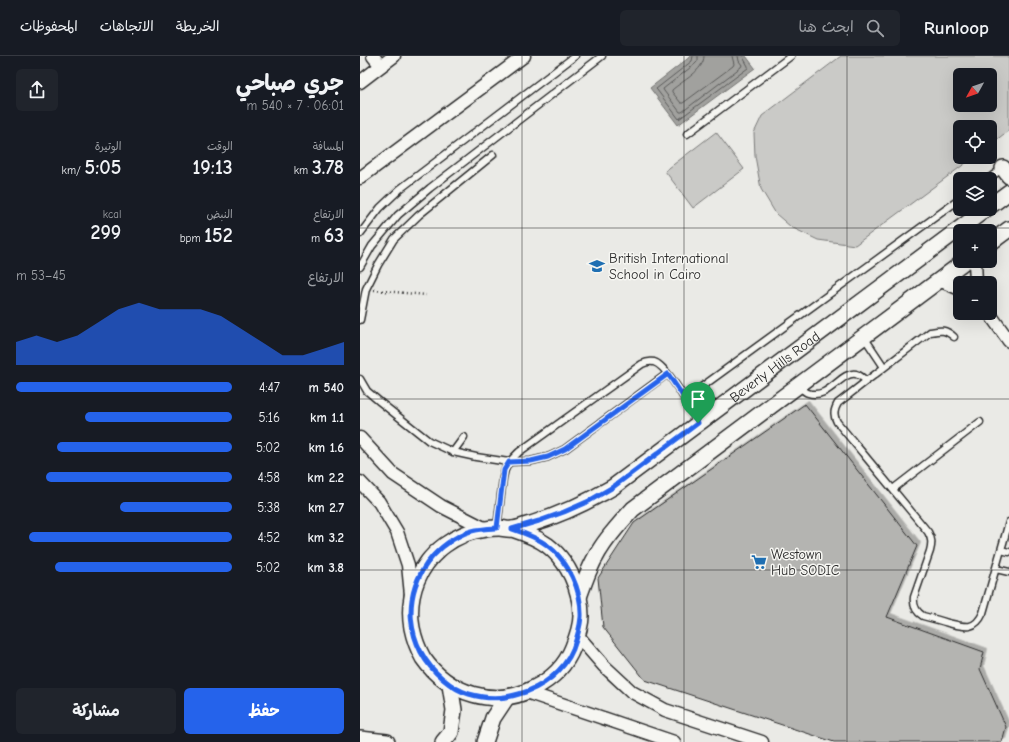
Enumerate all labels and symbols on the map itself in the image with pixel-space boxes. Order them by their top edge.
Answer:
north arrow [953,68,997,112]
place label: British International School in Cairo [609,250,729,283]
school or university icon: British International School in Cairo [588,257,606,275]
street label: Beverly Hills Road [726,328,823,406]
pin [681,382,715,423]
place label: Westown Hub SODIC [771,546,840,579]
supermarket icon: Westown Hub SODIC [750,553,768,571]

